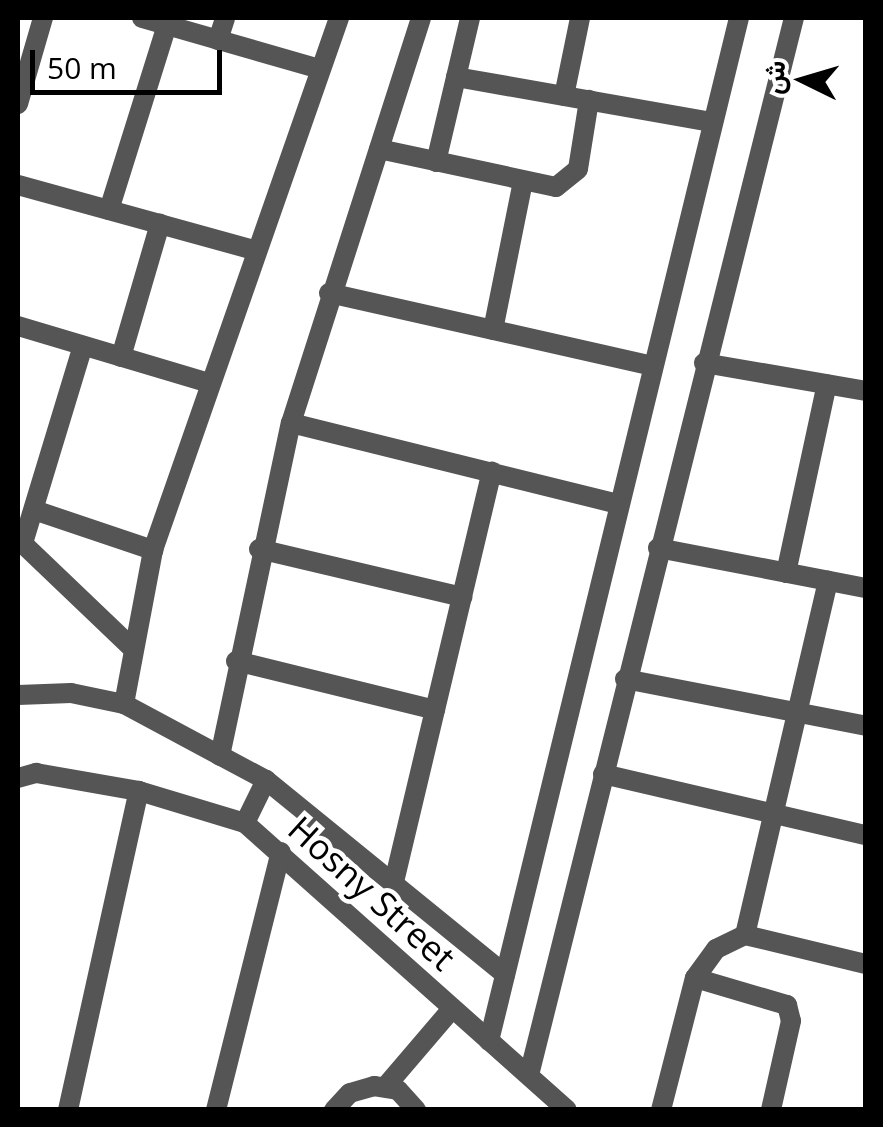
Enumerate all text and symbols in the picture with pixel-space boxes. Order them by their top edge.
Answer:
scale bar [35,30,228,92]
north arrow [753,30,853,130]
text: 50 m [47,47,117,88]
text: ش [753,59,794,96]
street label: Hosny Street [280,807,464,979]

